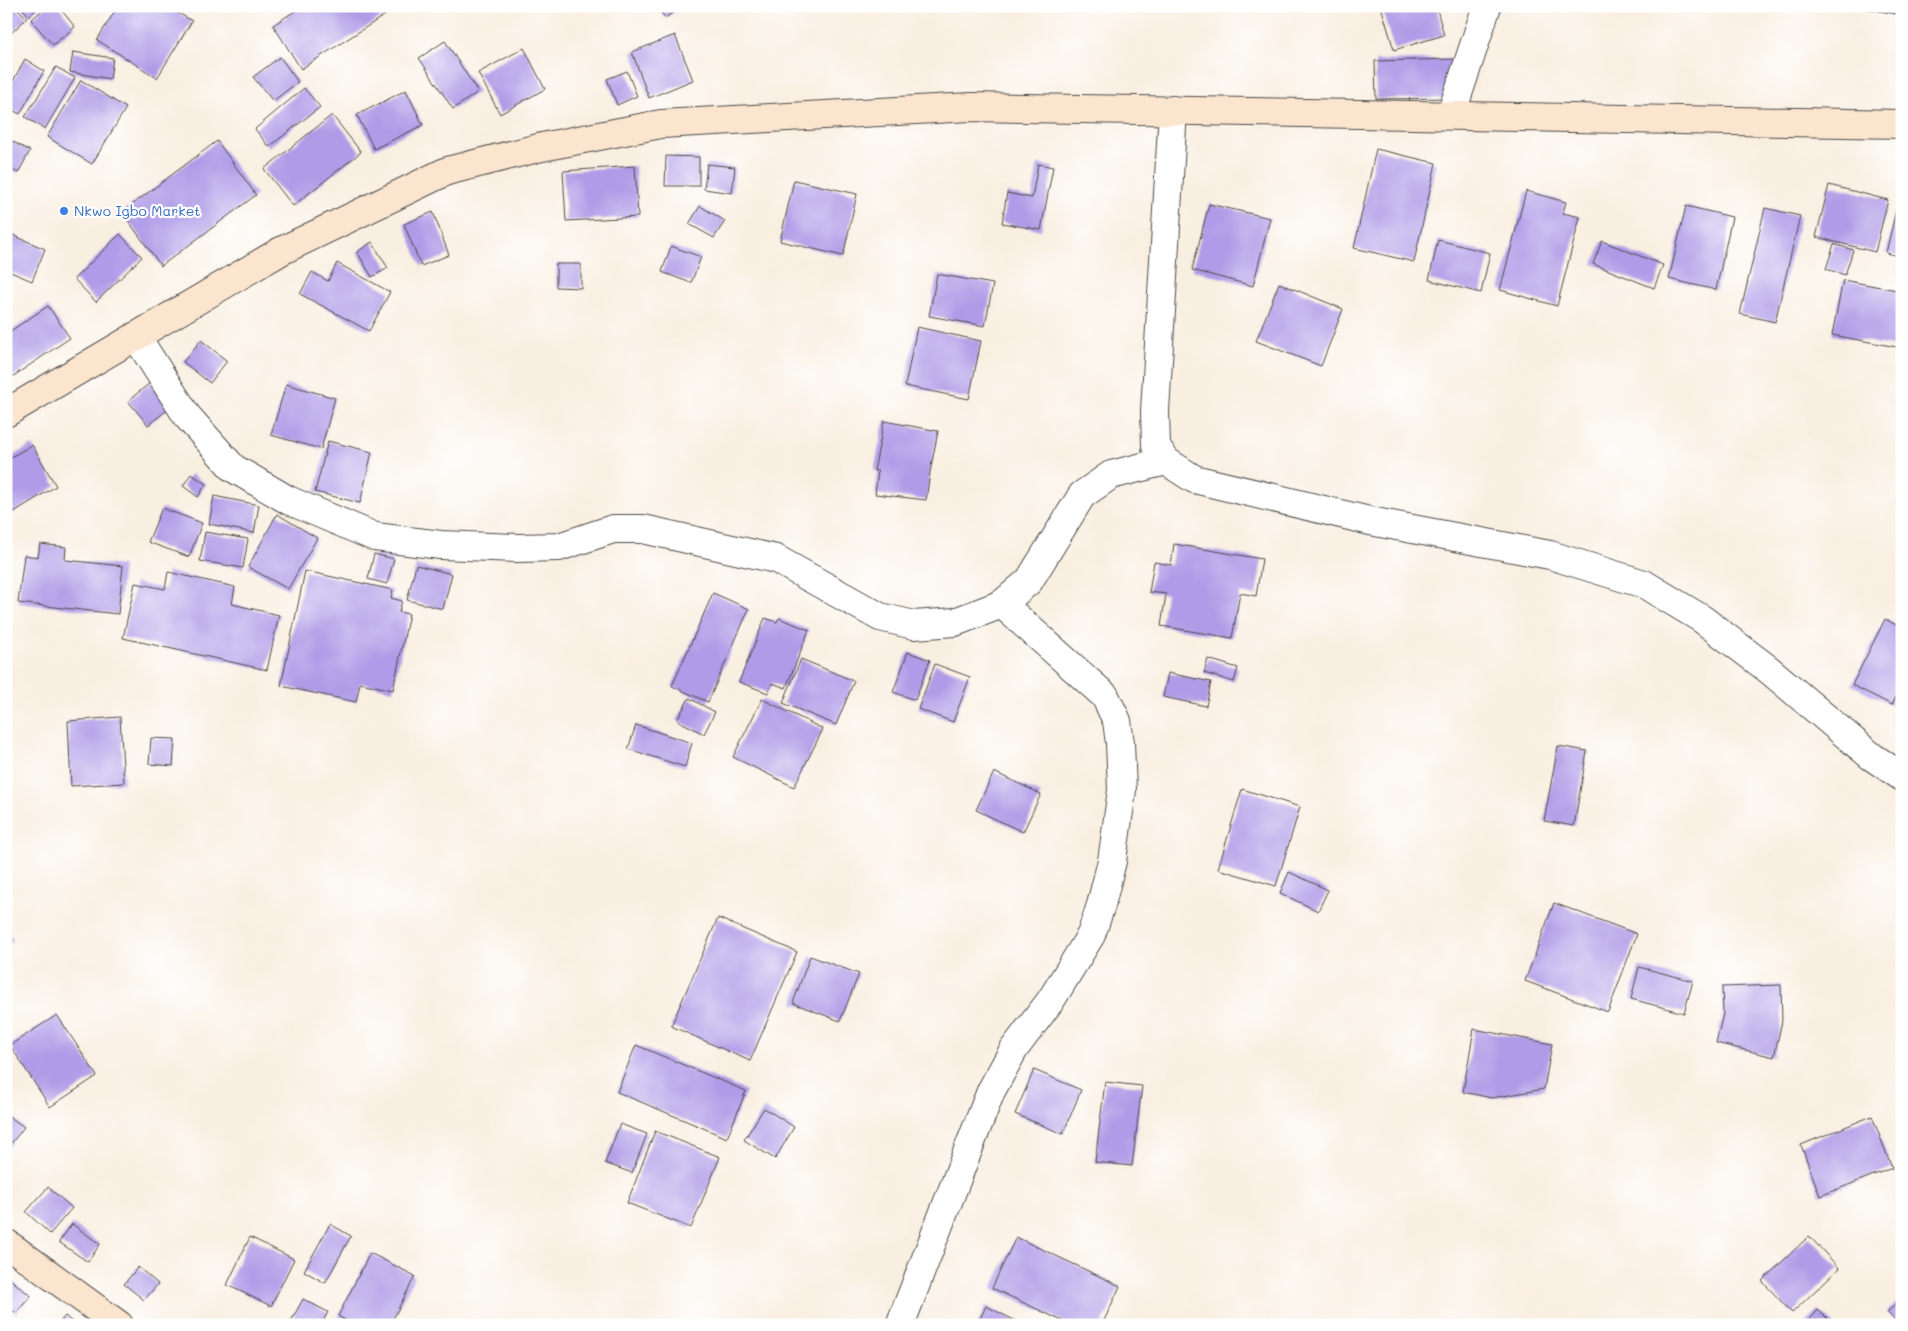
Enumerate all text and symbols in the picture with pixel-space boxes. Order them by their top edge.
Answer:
place label: Nkwo Igbo Market [74,201,201,220]
marker: Nkwo Igbo Market [58,205,70,217]

